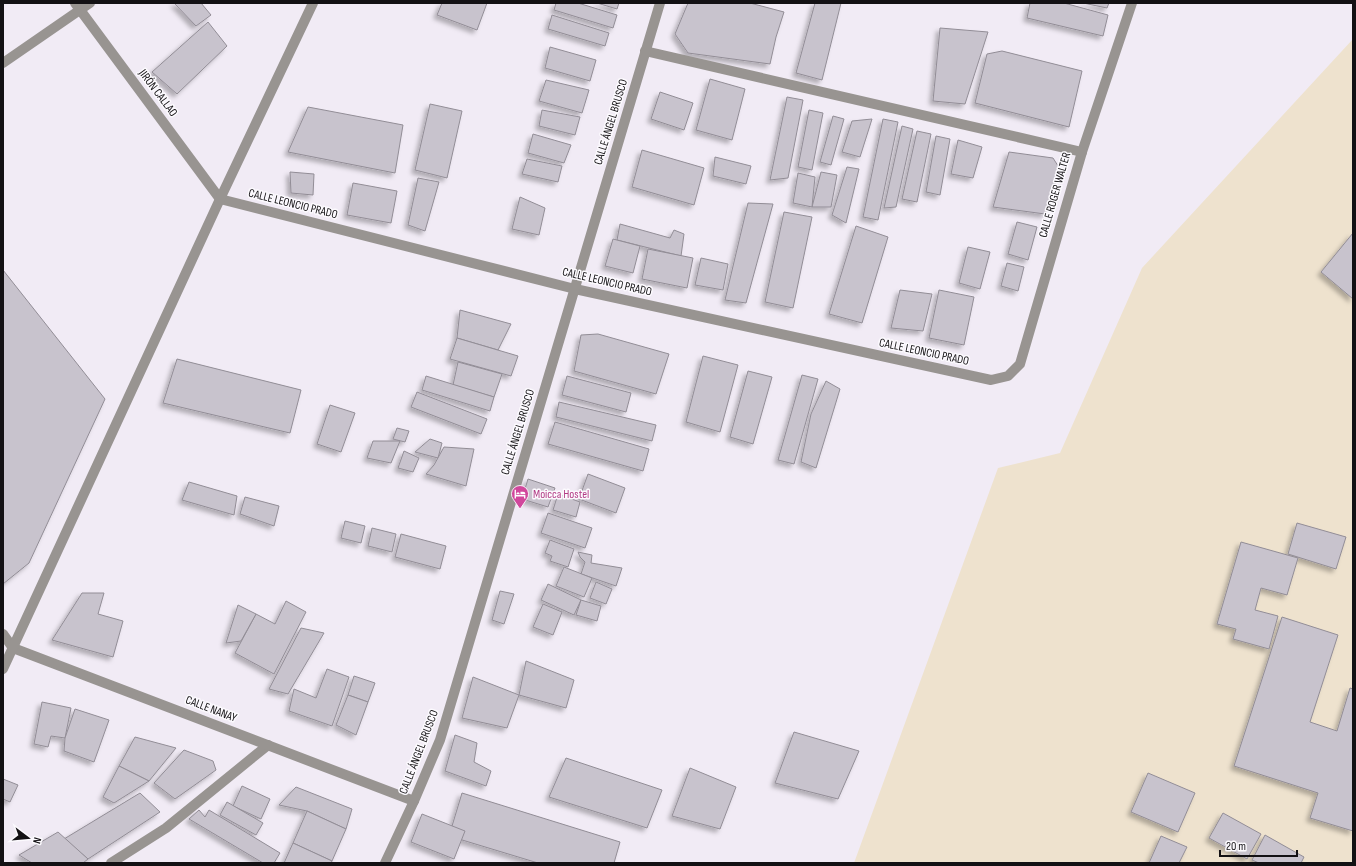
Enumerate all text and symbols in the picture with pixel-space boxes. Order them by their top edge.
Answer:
street label: JIRÓN CALLAO [135,66,181,120]
street label: CALLE ÁNGEL BRUSCO [591,77,631,167]
street label: CALLE ROGER WALTER [1036,150,1074,239]
street label: CALLE LEONCIO PRADO [247,186,339,222]
street label: CALLE LEONCIO PRADO [561,264,653,300]
street label: CALLE LEONCIO PRADO [878,335,970,369]
street label: CALLE ÁNGEL BRUSCO [498,387,538,477]
hotel icon: Moicca Hostel [510,484,530,509]
place label: Moicca Hostel [533,487,589,502]
street label: CALLE NANAY [183,692,239,726]
street label: CALLE ÁNGEL BRUSCO [396,708,442,796]
north arrow [8,818,48,858]
scale bar [1220,832,1297,858]
text: N [30,836,44,845]
text: 20 m [1226,839,1246,854]

